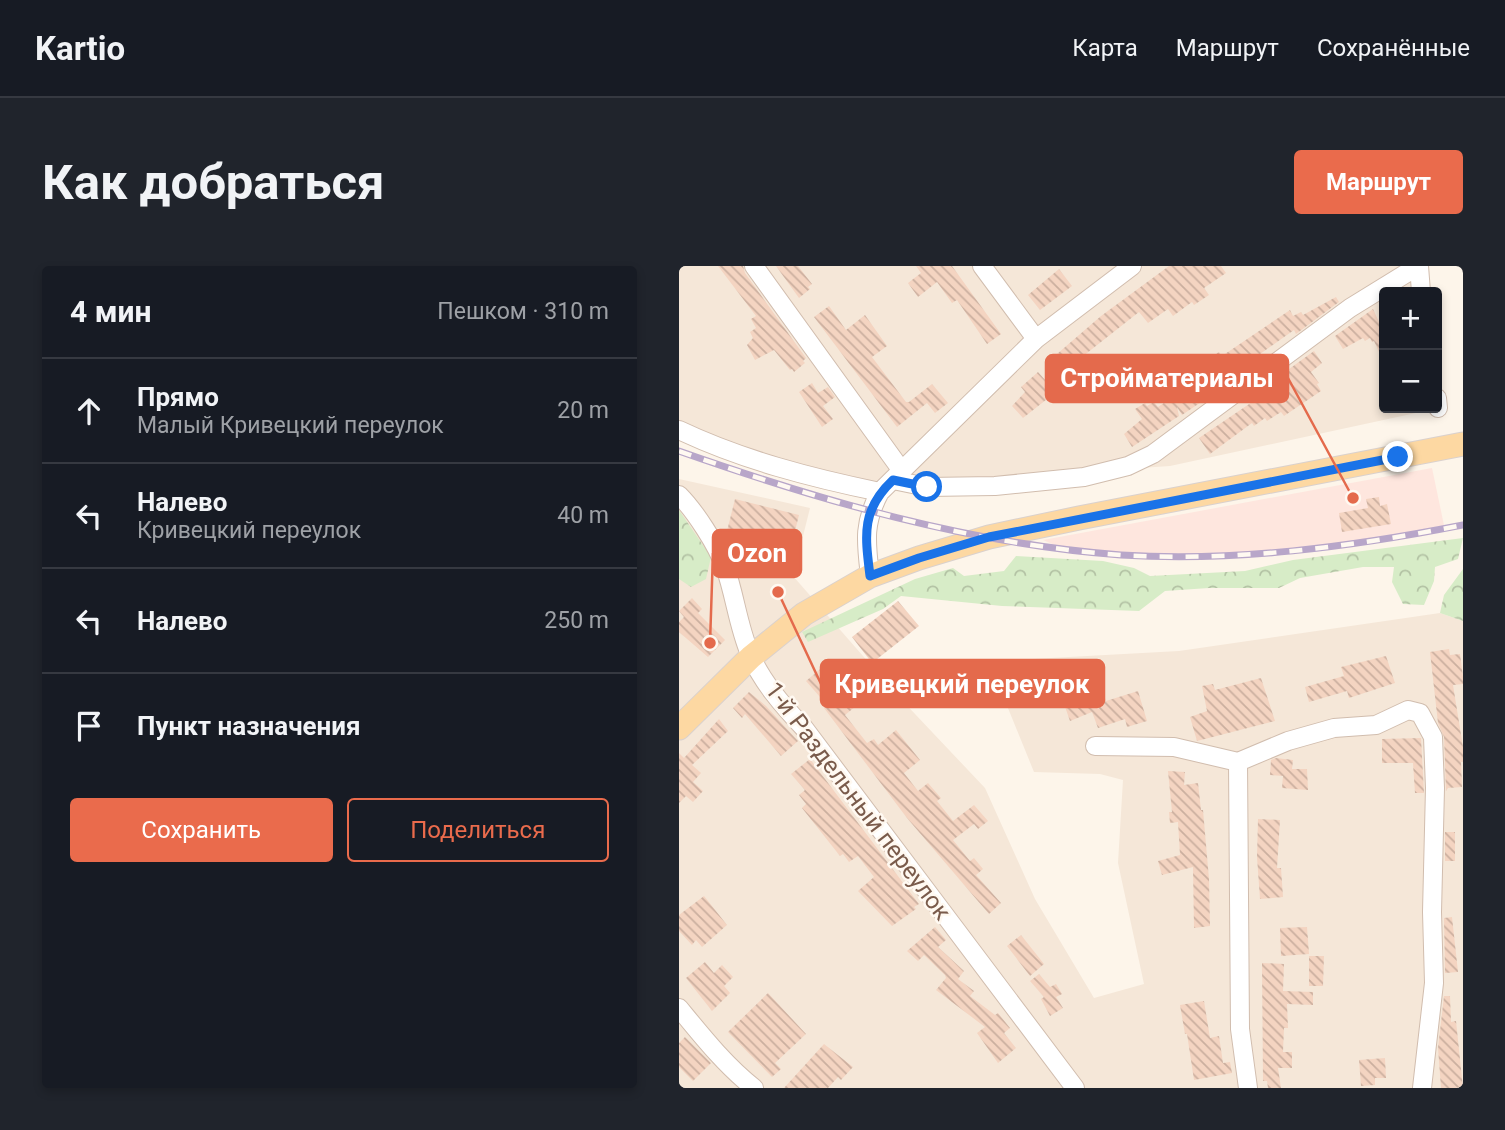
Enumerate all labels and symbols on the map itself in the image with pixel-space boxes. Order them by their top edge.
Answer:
callout: Стройматериалы [1046,355,1288,402]
text: Стройматериалы [1060,363,1274,393]
route end [1382,441,1413,472]
route start [911,471,942,502]
callout: Ozon [713,530,801,577]
text: Ozon [727,538,787,568]
callout: Кривецкий переулок [821,660,1104,707]
text: Кривецкий переулок [834,669,1090,699]
street label: 1-й Раздельный переулок [759,677,957,925]

